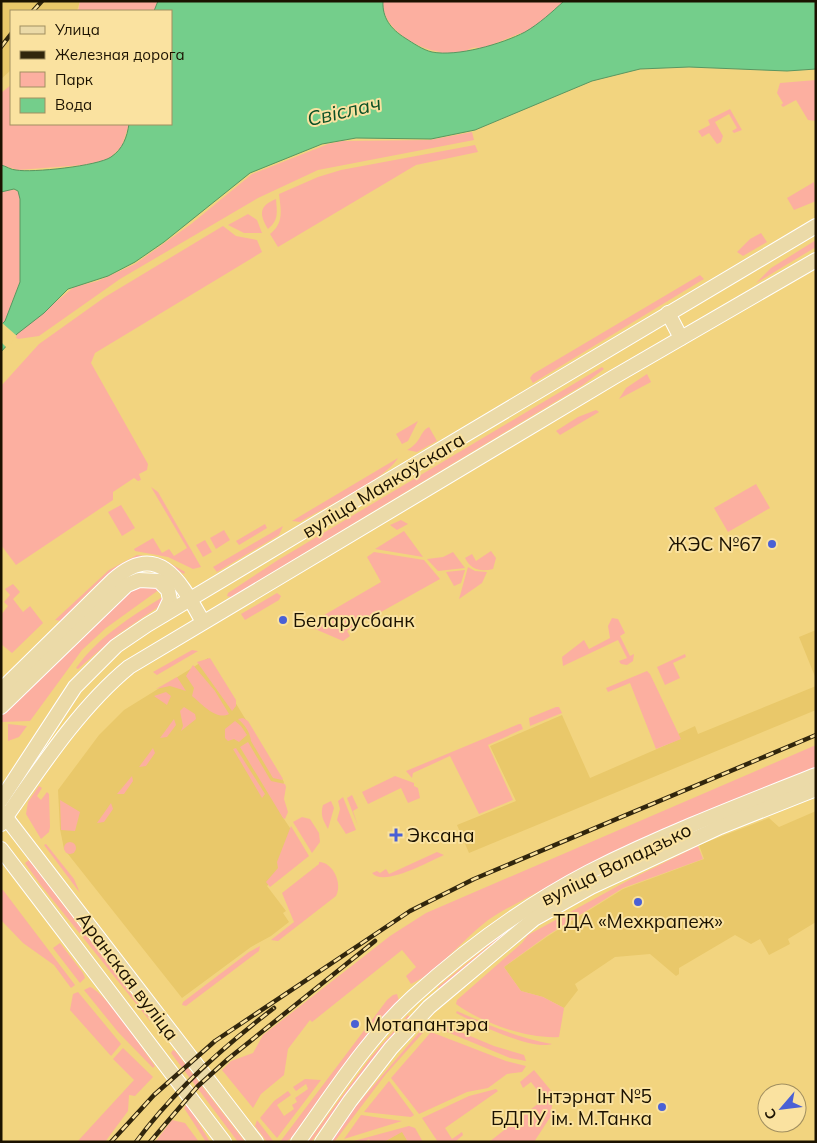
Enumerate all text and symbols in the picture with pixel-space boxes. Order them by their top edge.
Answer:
legend [10,10,172,125]
text: Улица [54,20,100,39]
text: Железная дорога [55,45,185,64]
text: Парк [55,70,94,89]
water label: Свіслач [304,90,383,131]
text: Вода [55,95,92,114]
street label: вуліца Маякоўскага [297,427,469,543]
place label: ЖЭС №67 [668,532,762,556]
marker: ЖЭС №67 [766,538,778,550]
place label: Беларусбанк [293,608,415,632]
marker: Беларусбанк [277,614,289,626]
street label: вуліца Валадзько [537,817,695,911]
place label: Эксана [407,823,474,847]
marker: Эксана [389,828,403,842]
marker: ТДА «Мехкрапеж» [632,896,644,908]
street label: Аранская вуліца [72,907,184,1045]
place label: ТДА «Мехкрапеж» [553,909,723,933]
place label: Мотапантэра [365,1012,489,1036]
marker: Мотапантэра [349,1018,361,1030]
north arrow [757,1083,807,1133]
place label: Інтэрнат №5 БДПУ ім. М.Танка [491,1084,652,1130]
marker: Інтэрнат №5 БДПУ ім. М.Танка [656,1101,668,1113]
text: С [760,1106,781,1123]

